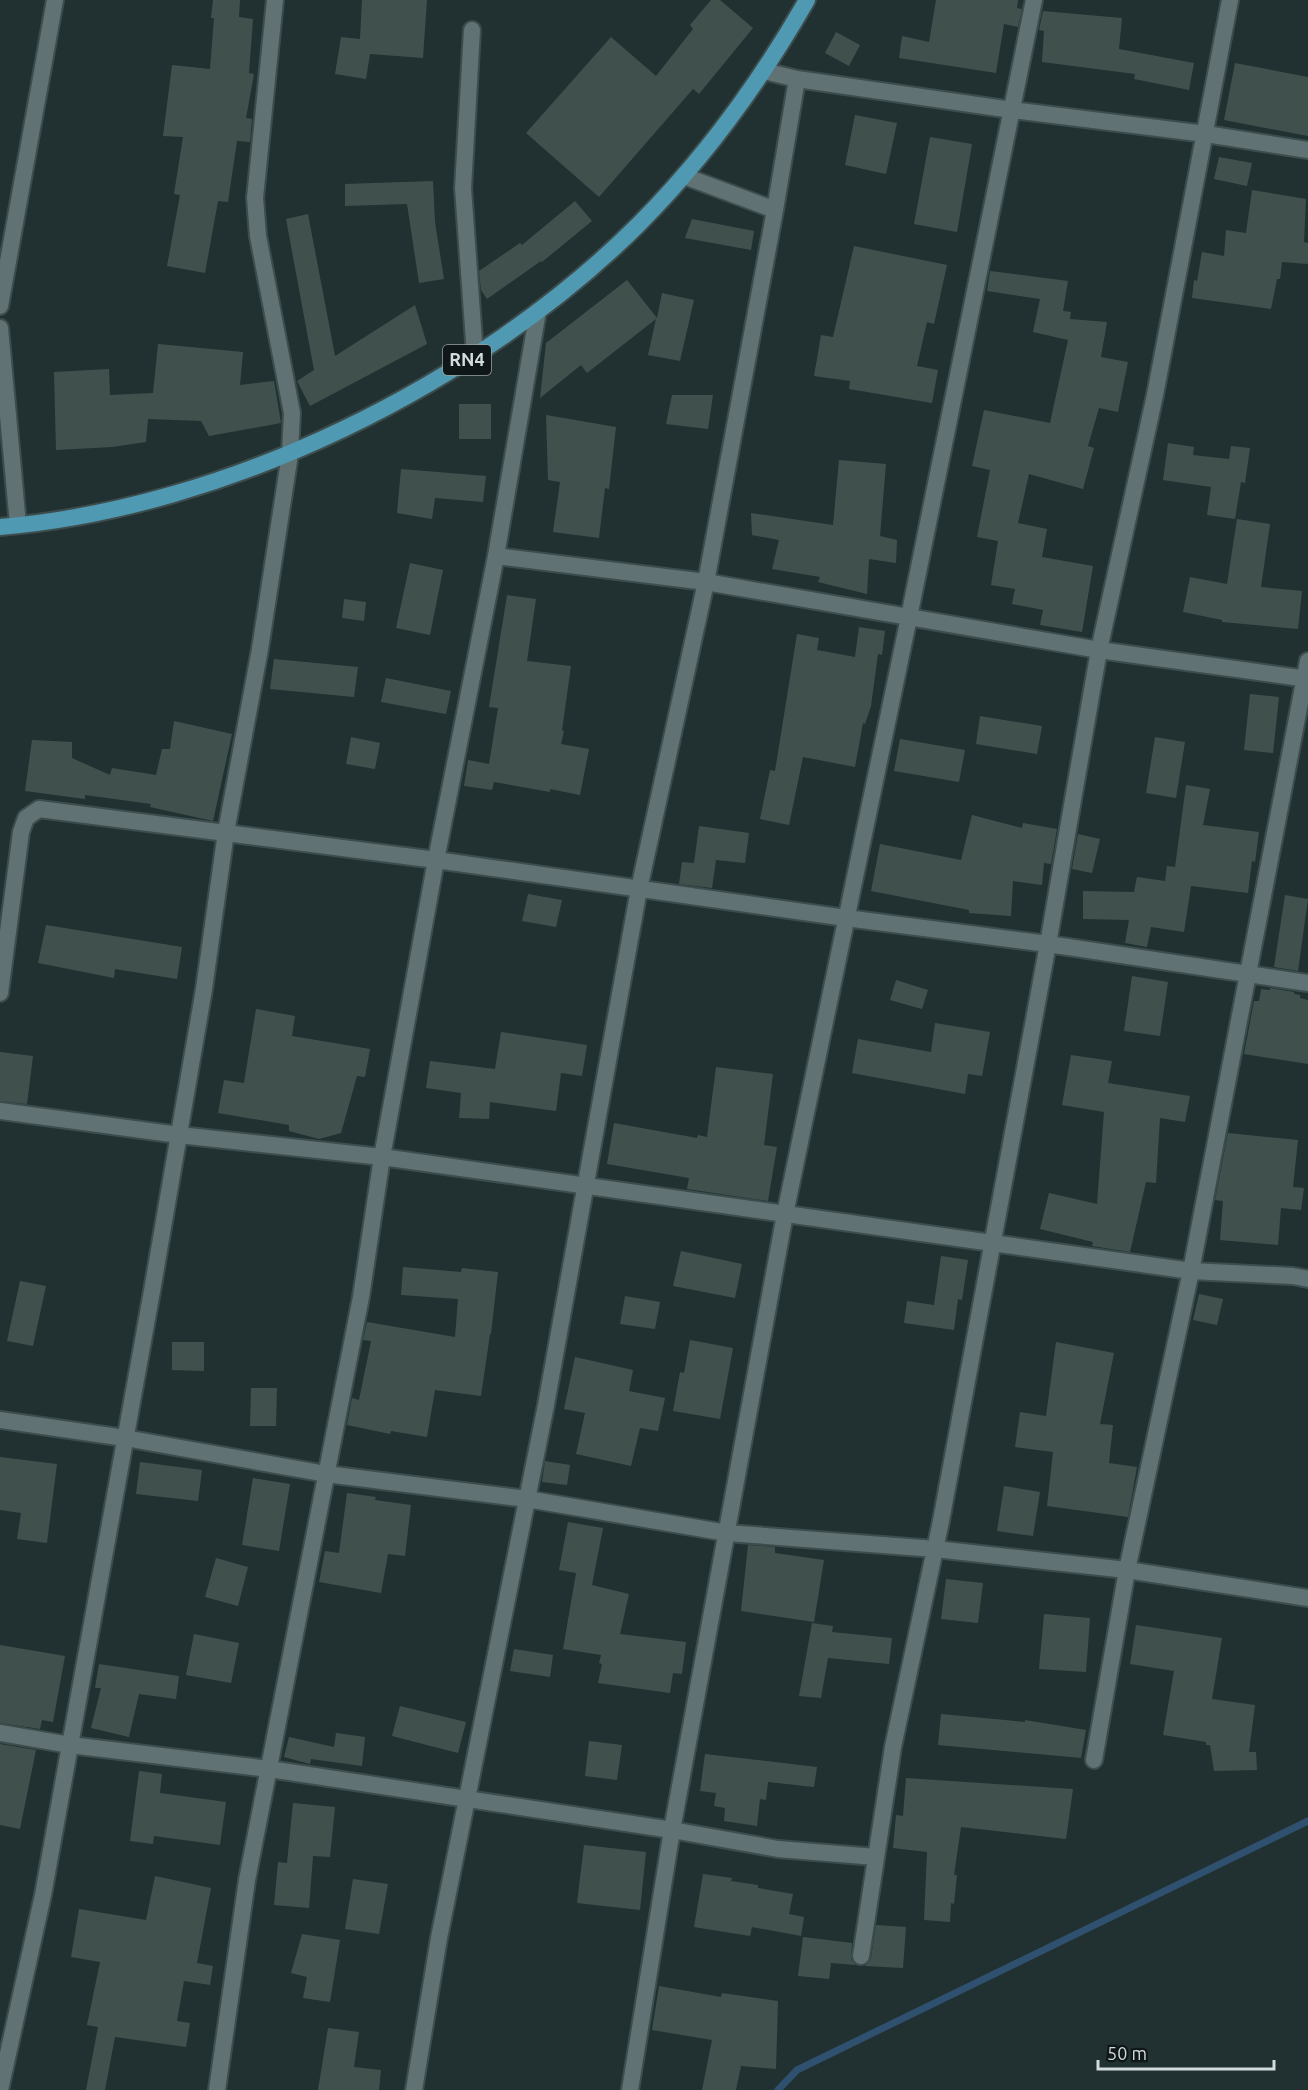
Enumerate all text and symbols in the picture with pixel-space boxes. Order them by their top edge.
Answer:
road number: RN4 [443,345,491,375]
scale bar [1098,2033,1274,2071]
text: 50 m [1107,2043,1147,2063]

